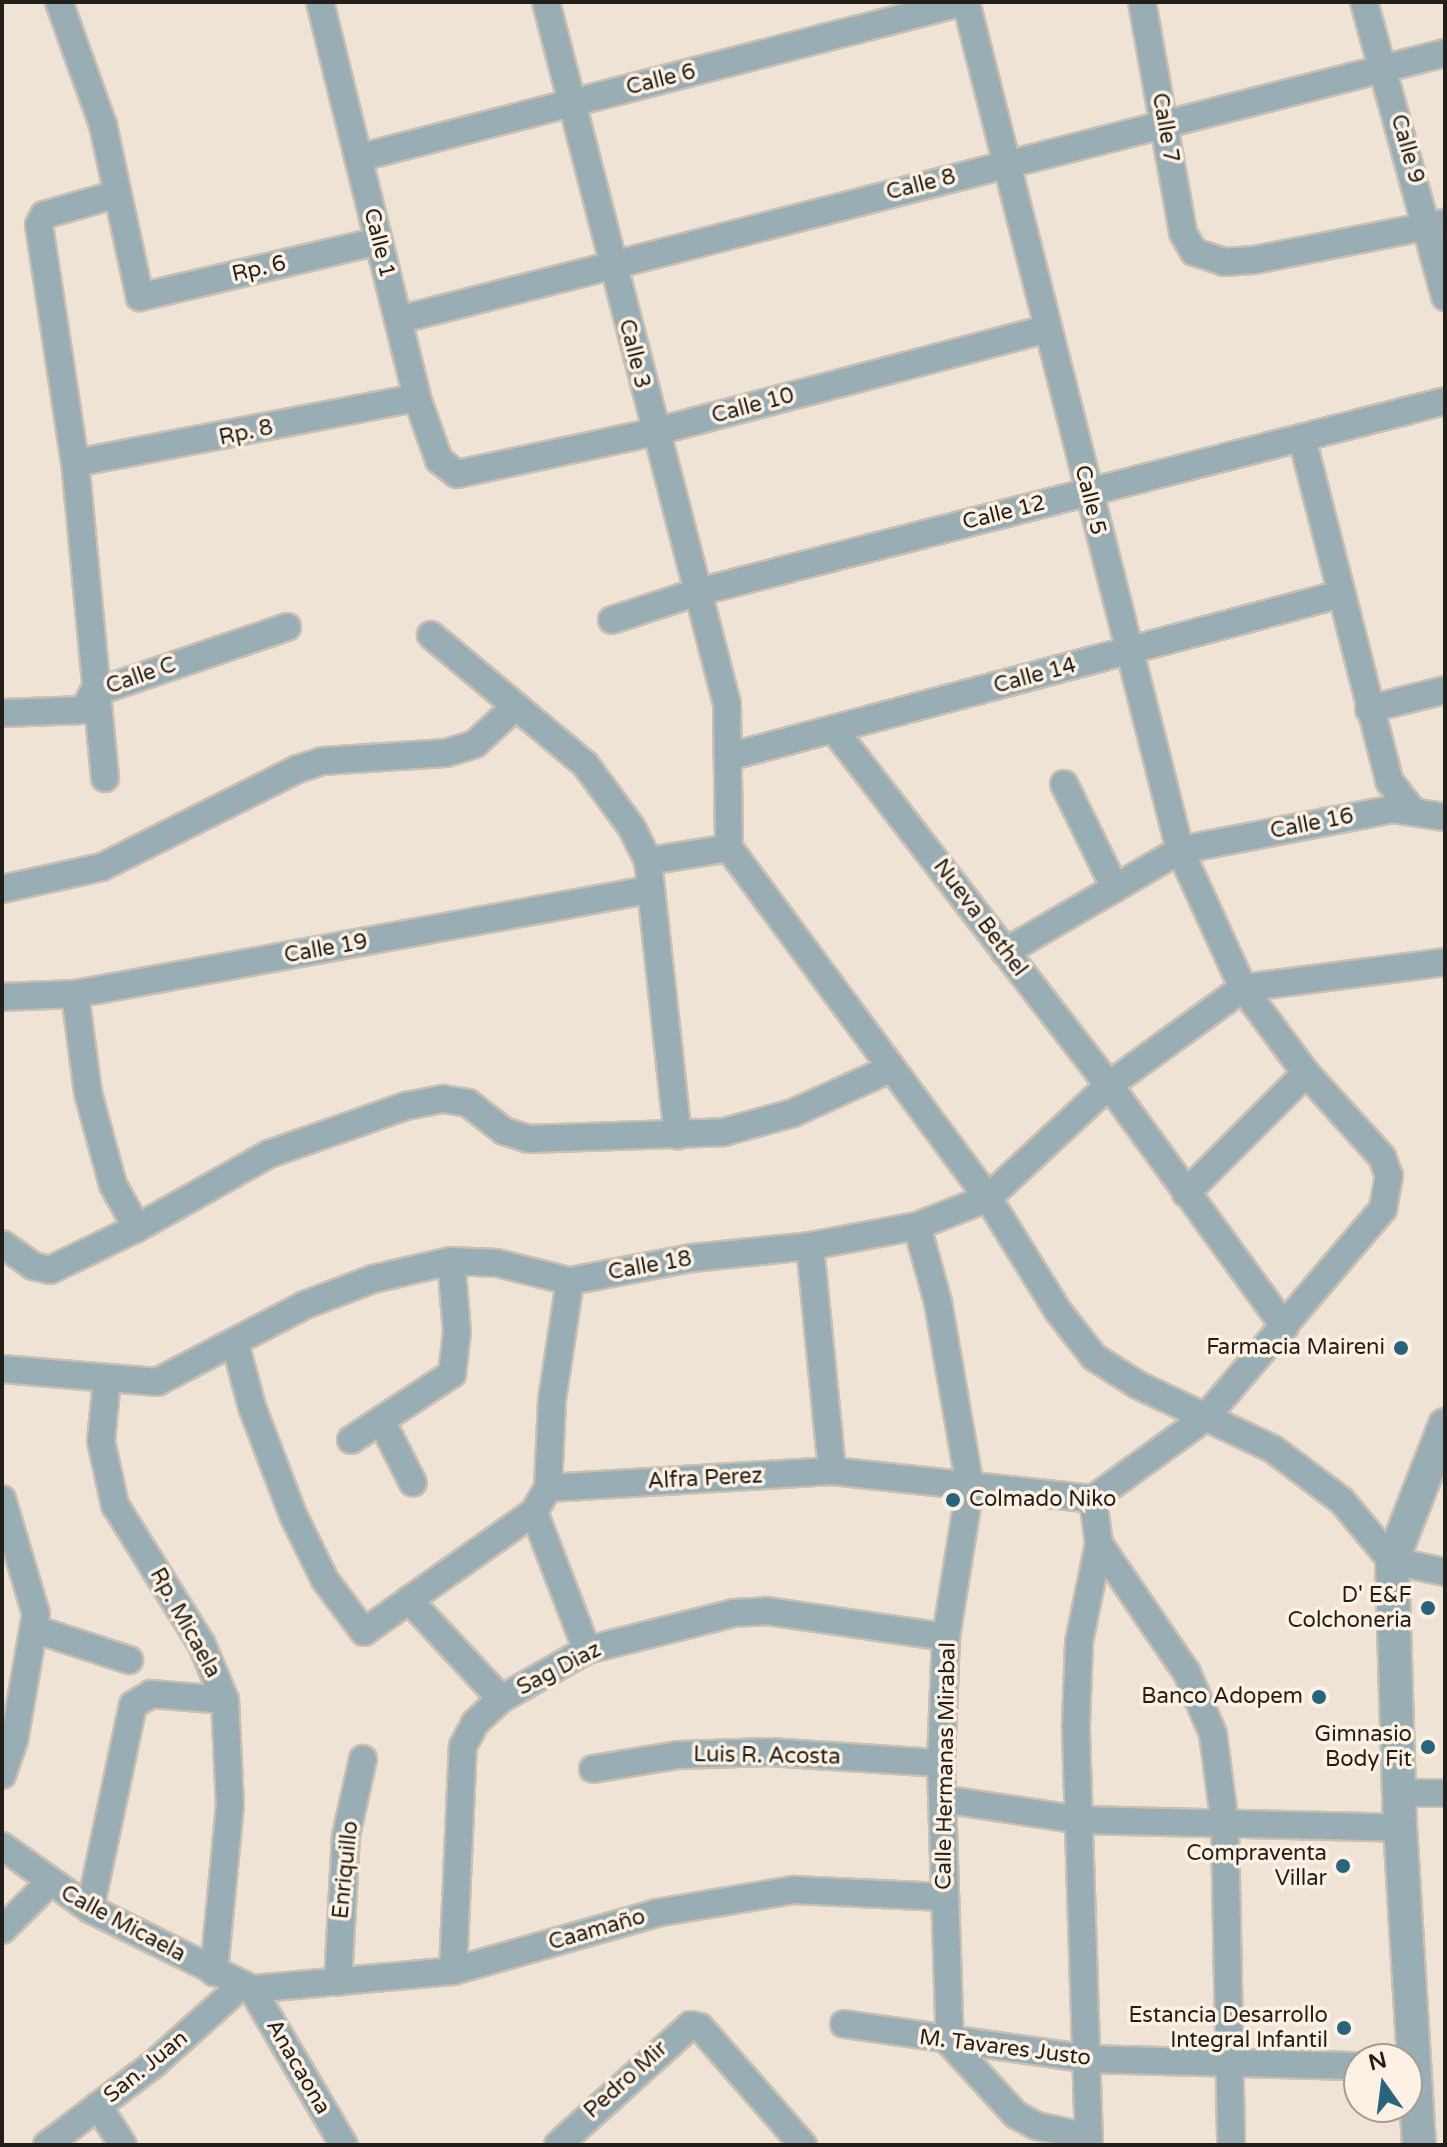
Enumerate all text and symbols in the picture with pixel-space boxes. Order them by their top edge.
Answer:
street label: Calle 6 [624,59,698,101]
street label: Calle 7 [1146,91,1184,165]
street label: Calle 9 [1385,111,1429,187]
street label: Calle 8 [884,164,958,206]
street label: Calle 1 [358,206,400,280]
street label: Rp. 6 [229,250,289,288]
street label: Calle 3 [613,317,655,391]
street label: Calle 10 [709,382,797,430]
street label: Rp. 8 [217,414,275,452]
street label: Calle 5 [1069,463,1111,537]
street label: Calle 12 [960,490,1048,536]
street label: Calle C [103,652,179,700]
street label: Calle 14 [991,652,1079,700]
street label: Calle 16 [1268,803,1356,845]
street label: Nueva Bethel [927,854,1033,982]
street label: Calle 19 [282,929,370,969]
street label: Calle 18 [606,1246,694,1286]
place label: Farmacia Maireni [1206,1335,1385,1361]
marker: Farmacia Maireni [1392,1339,1410,1357]
street label: Alfra Perez [647,1463,763,1495]
place label: Colmado Niko [969,1487,1116,1513]
marker: Colmado Niko [944,1491,962,1509]
street label: Rp. Micaela [144,1563,226,1683]
place label: D' E&F Colchoneria [1288,1582,1412,1634]
marker: D' E&F Colchoneria [1419,1599,1437,1617]
street label: Sag Diaz [513,1637,605,1701]
street label: Calle Hermanas Mirabal [931,1642,961,1890]
place label: Banco Adopem [1141,1684,1303,1710]
marker: Banco Adopem [1310,1688,1328,1706]
place label: Gimnasio Body Fit [1314,1721,1412,1772]
marker: Gimnasio Body Fit [1419,1738,1437,1756]
street label: Luis R. Acosta [693,1742,841,1770]
street label: Enriquillo [328,1820,364,1920]
place label: Compraventa Villar [1186,1840,1327,1892]
marker: Compraventa Villar [1334,1857,1352,1875]
street label: Calle Micaela [56,1880,190,1968]
street label: Caamaño [546,1904,648,1956]
place label: Estancia Desarrollo Integral Infantil [1128,2002,1328,2054]
street label: Anacaona [260,2015,336,2119]
marker: Estancia Desarrollo Integral Infantil [1335,2019,1353,2037]
street label: M. Tavares Justo [918,2024,1092,2072]
street label: San. Juan [99,2025,193,2109]
street label: Pedro Mir [579,2036,673,2124]
north arrow [1343,2043,1423,2123]
text: N [1366,2047,1389,2076]

